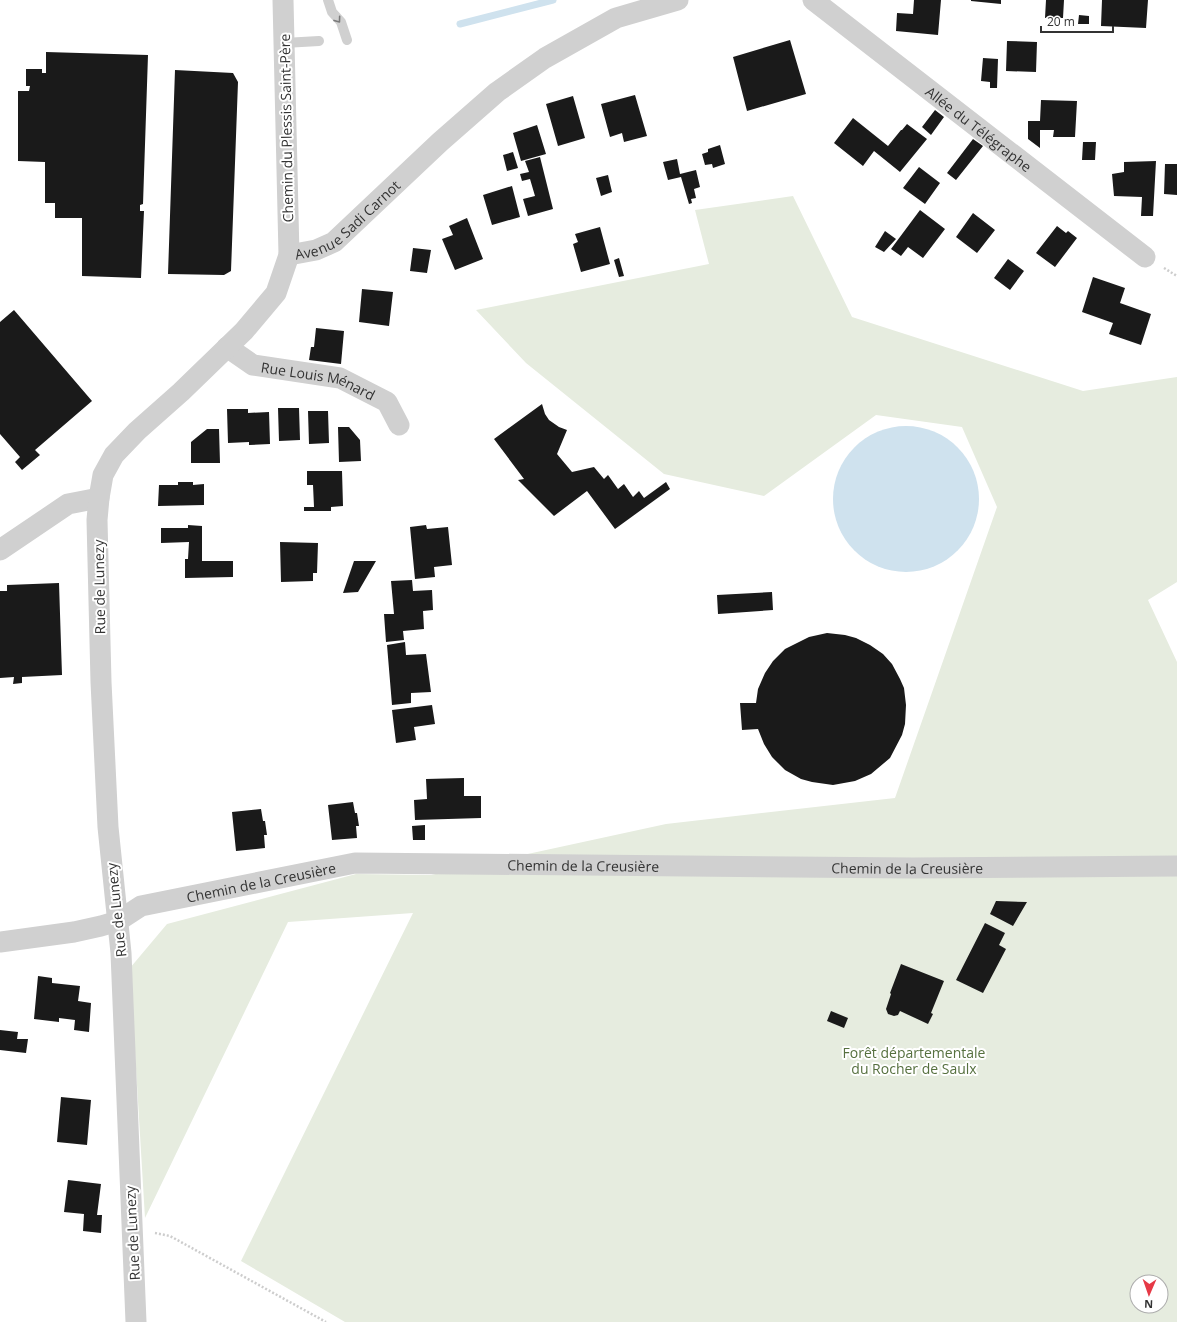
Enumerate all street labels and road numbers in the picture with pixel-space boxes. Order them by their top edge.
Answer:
street label: Chemin du Plessis Saint-Père [275,33,297,223]
street label: Allée du Télégraphe [922,81,1036,176]
street label: Avenue Sadi Carnot [293,175,404,263]
street label: Rue Louis Ménard [260,357,379,404]
street label: Rue de Lunezy [89,539,109,635]
street label: Chemin de la Creusière [507,855,659,875]
street label: Chemin de la Creusière [185,858,338,906]
street label: Chemin de la Creusière [831,858,983,878]
street label: Rue de Lunezy [101,861,130,958]
street label: Rue de Lunezy [120,1184,144,1281]

